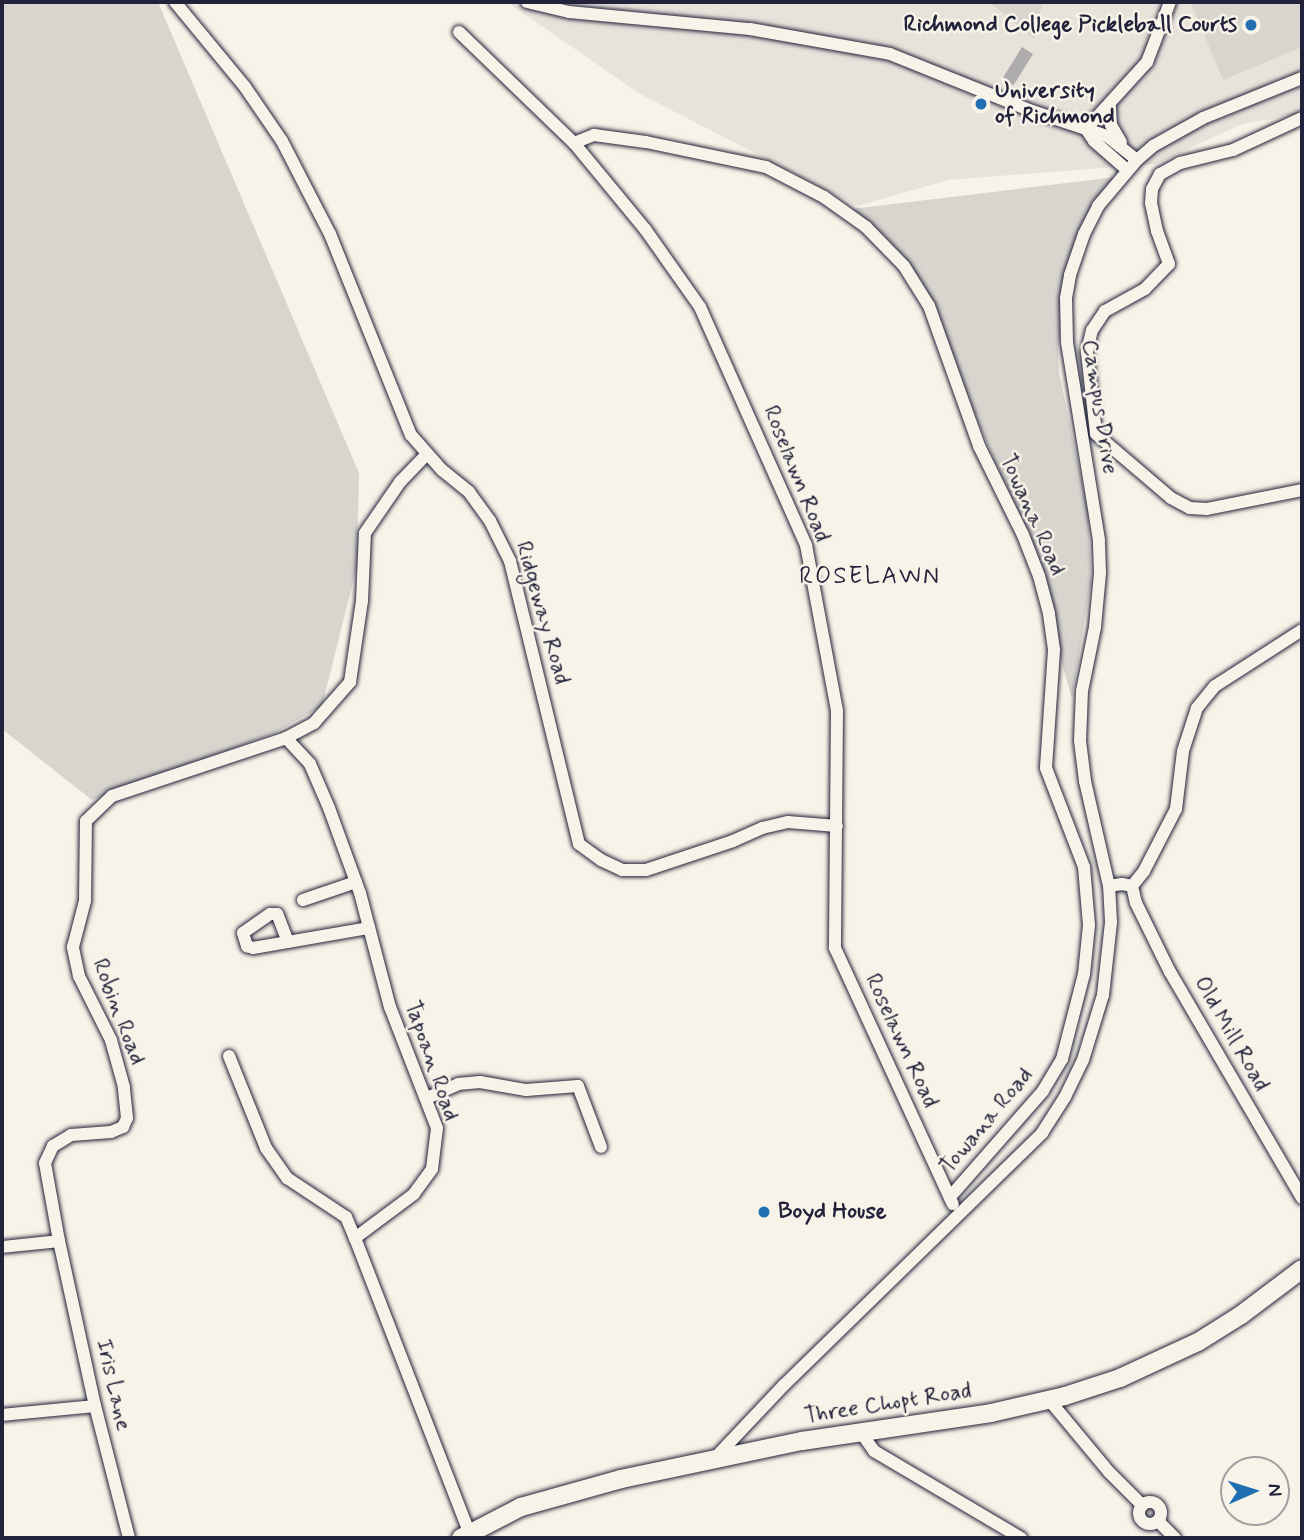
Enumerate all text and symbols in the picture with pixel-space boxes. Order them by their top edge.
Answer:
place label: Richmond College Pickleball Courts [896,11,1237,39]
marker: Richmond College Pickleball Courts [1243,17,1259,33]
place label: University of Richmond [995,77,1115,131]
marker: University of Richmond [973,96,989,112]
street label: Campus Drive [1075,338,1123,476]
street label: Roselawn Road [756,402,836,546]
street label: Towana Road [993,450,1071,580]
street label: Ridgeway Road [509,539,575,687]
district label: ROSELAWN [799,563,941,591]
street label: Robin Road [85,955,151,1069]
street label: Roselawn Road [858,970,944,1112]
street label: Old Mill Road [1187,972,1275,1096]
street label: Tapoan Road [398,997,464,1125]
street label: Towana Road [935,1062,1039,1180]
place label: Boyd House [778,1198,887,1226]
marker: Boyd House [756,1204,772,1220]
street label: Iris Lane [89,1337,137,1433]
street label: Three Chopt Road [803,1377,973,1431]
north arrow [1220,1456,1290,1526]
text: N [1262,1483,1287,1497]

